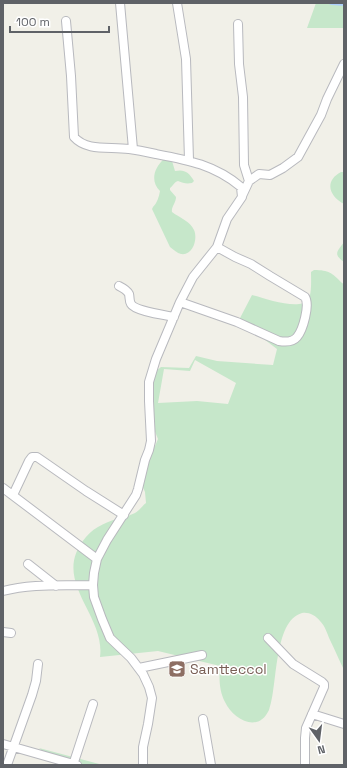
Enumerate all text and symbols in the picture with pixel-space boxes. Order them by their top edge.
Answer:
scale bar [10,8,109,34]
text: 100 m [16,14,50,30]
school or university icon: Samtteccol [167,659,187,679]
place label: Samtteccol [190,660,267,678]
north arrow [299,720,339,760]
text: N [316,742,327,757]

